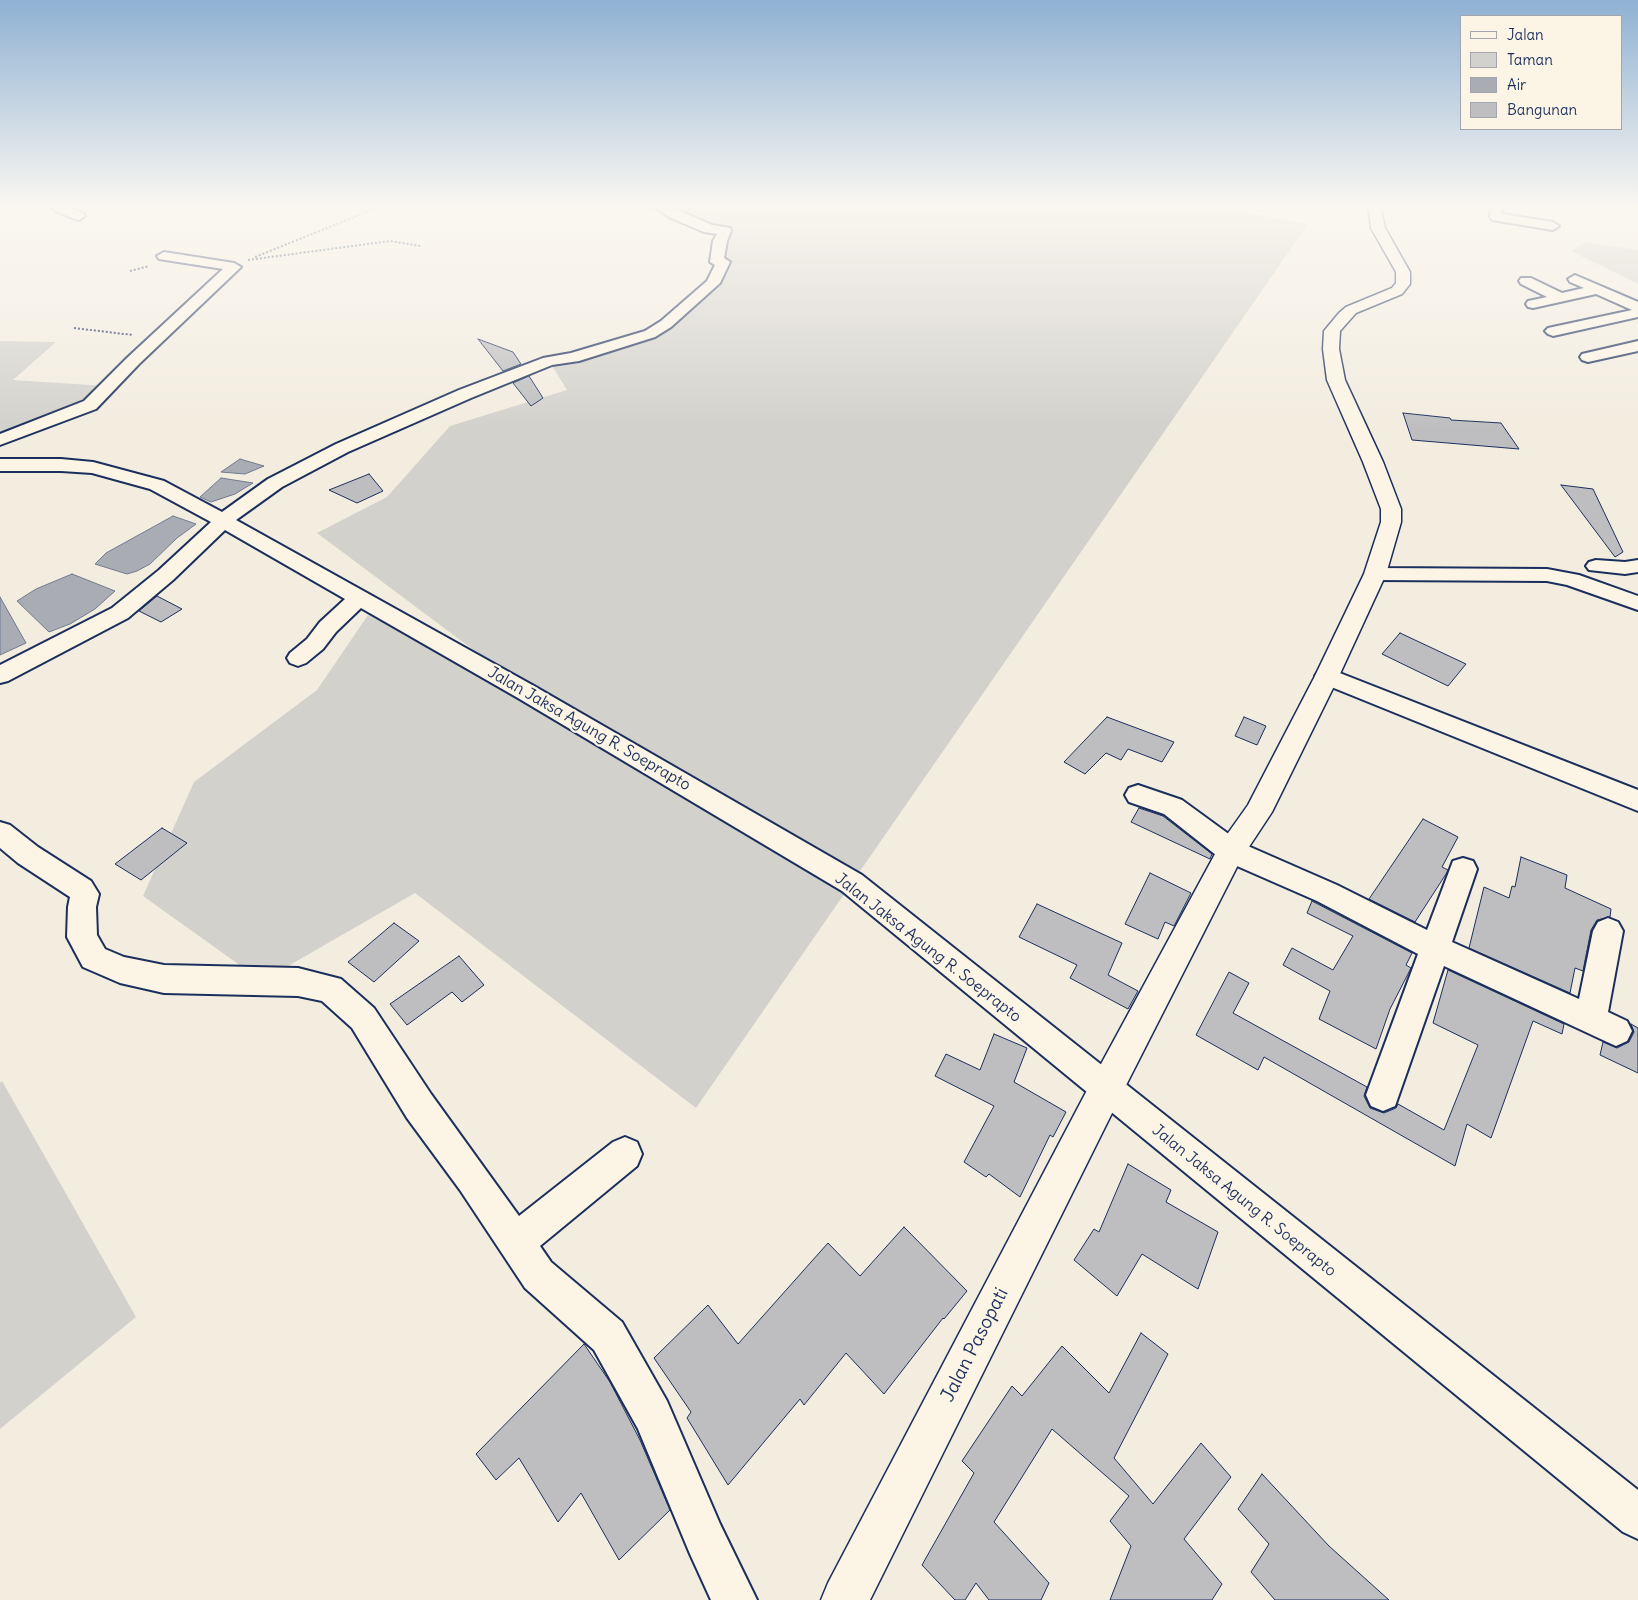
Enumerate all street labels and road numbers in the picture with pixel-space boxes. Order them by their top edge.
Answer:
street label: Jalan Jaksa Agung R. Soeprapto [484,663,694,795]
street label: Jalan Jaksa Agung R. Soeprapto [831,869,1025,1027]
street label: Jalan Jaksa Agung R. Soeprapto [1148,1121,1340,1281]
street label: Jalan Pasopati [937,1284,1013,1406]

